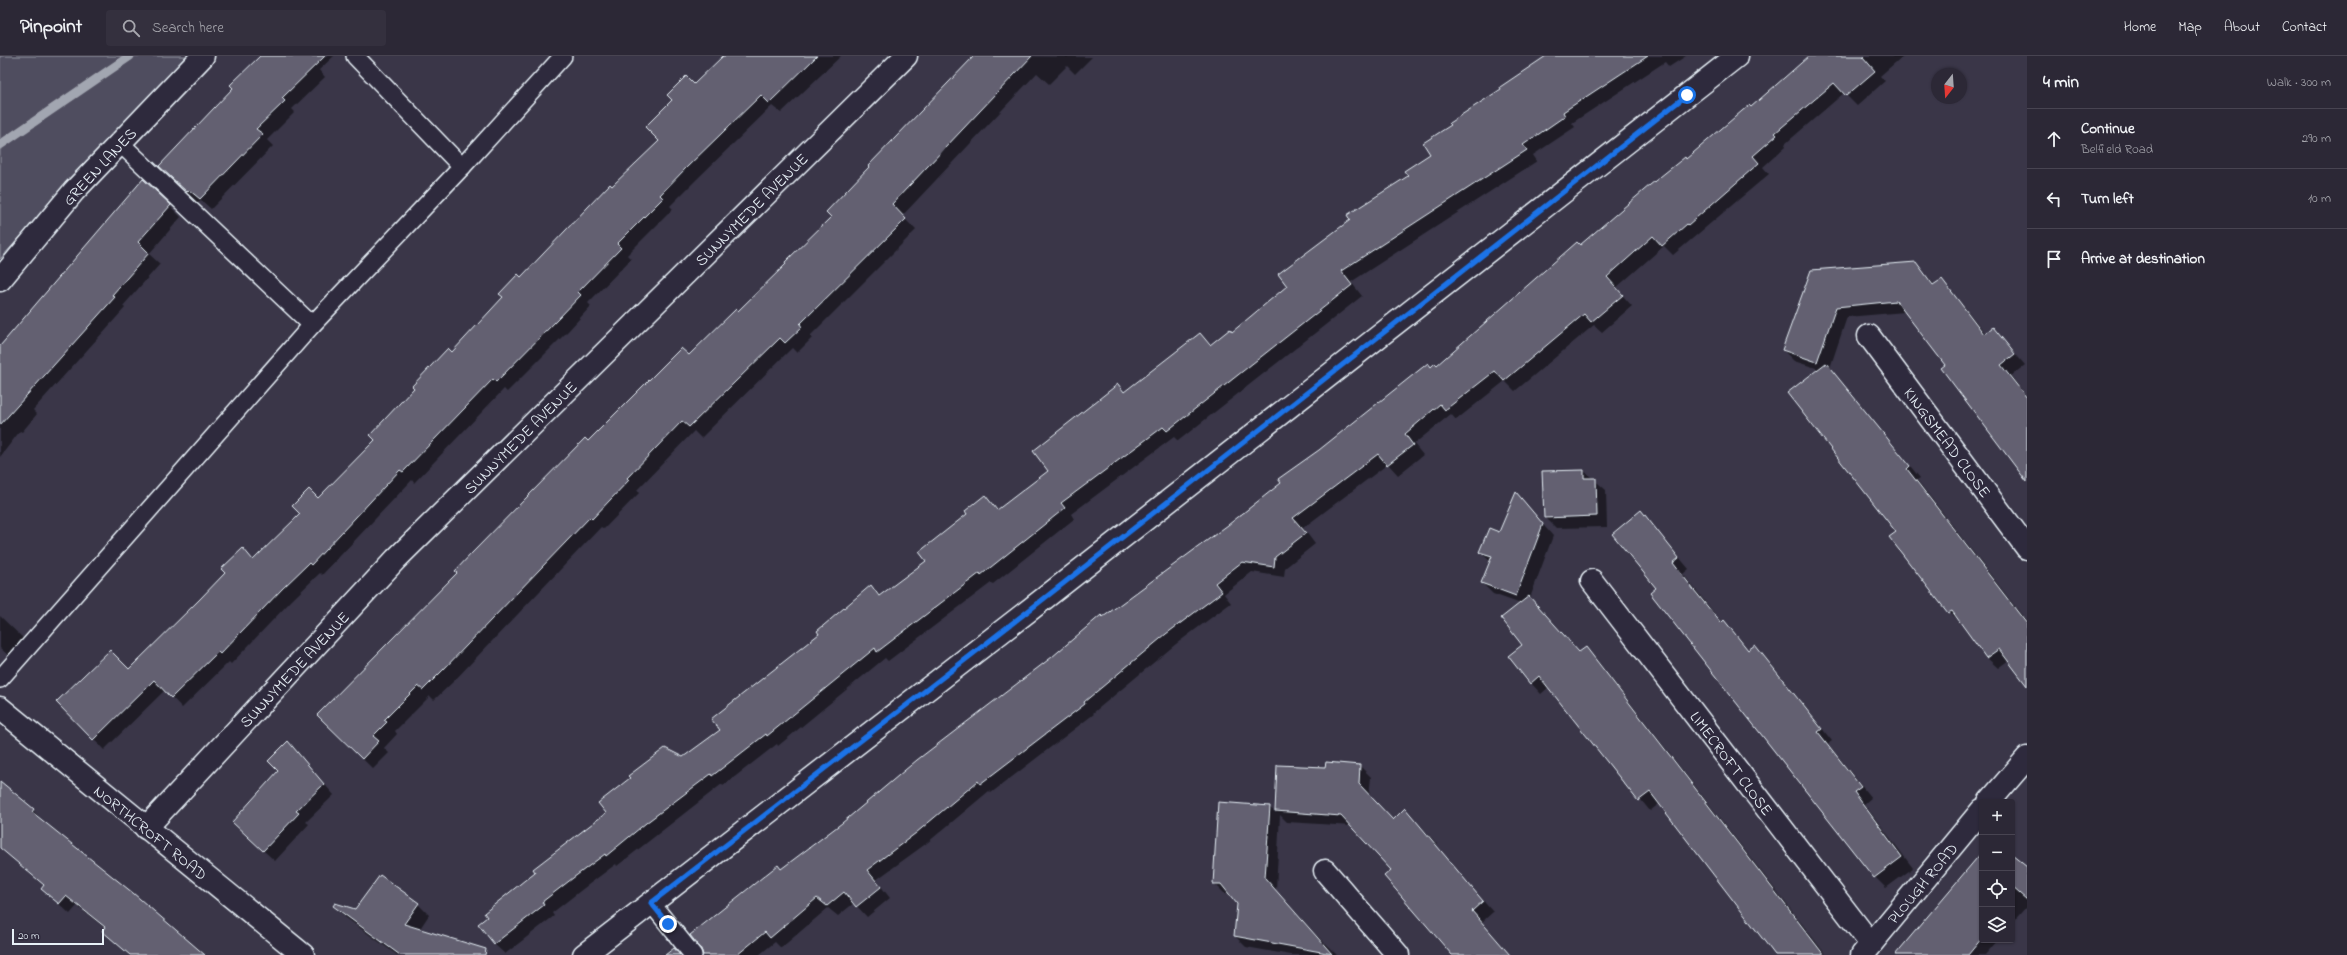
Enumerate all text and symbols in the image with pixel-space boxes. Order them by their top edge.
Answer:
search box [106,10,386,46]
text: Pinpoint [20,14,82,41]
icon: search [120,17,142,39]
text: Search here [152,17,224,39]
text: Home [2124,17,2156,38]
text: Map [2178,17,2202,38]
text: About [2224,17,2260,38]
text: Contact [2282,17,2327,38]
north arrow [1931,68,1967,104]
text: 4 min [2043,70,2079,95]
text: Walk · 300 m [2267,73,2331,92]
route start [1678,86,1696,104]
text: Continue [2081,118,2135,140]
street label: GREEN LANES [58,123,143,212]
icon: ahead [2043,128,2065,150]
text: 290 m [2302,129,2331,148]
text: Belfield Road [2081,140,2153,159]
street label: SUNNYMEDE AVENUE [690,148,815,273]
icon: left [2043,188,2065,210]
text: Turn left [2081,188,2134,210]
text: 10 m [2308,189,2331,208]
icon: arrive [2043,248,2065,270]
text: Arrive at destination [2081,248,2205,270]
street label: SUNNYMEDE AVENUE [459,376,584,501]
street label: KINGSMEAD CLOSE [1897,383,1996,503]
street label: SUNNYMEDE AVENUE [235,607,356,734]
street label: LIMECROFT CLOSE [1683,707,1778,822]
street label: NORTHCROFT ROAD [88,780,212,887]
map controls [1979,799,2015,943]
button: + [1979,799,2015,835]
button: − [1979,835,2015,871]
street label: PLOUGH ROAD [1882,839,1965,930]
button: locate [1979,871,2015,907]
button: layers [1979,907,2015,943]
route end [659,915,677,933]
scale bar [12,927,104,946]
text: 20 m [18,928,40,944]

